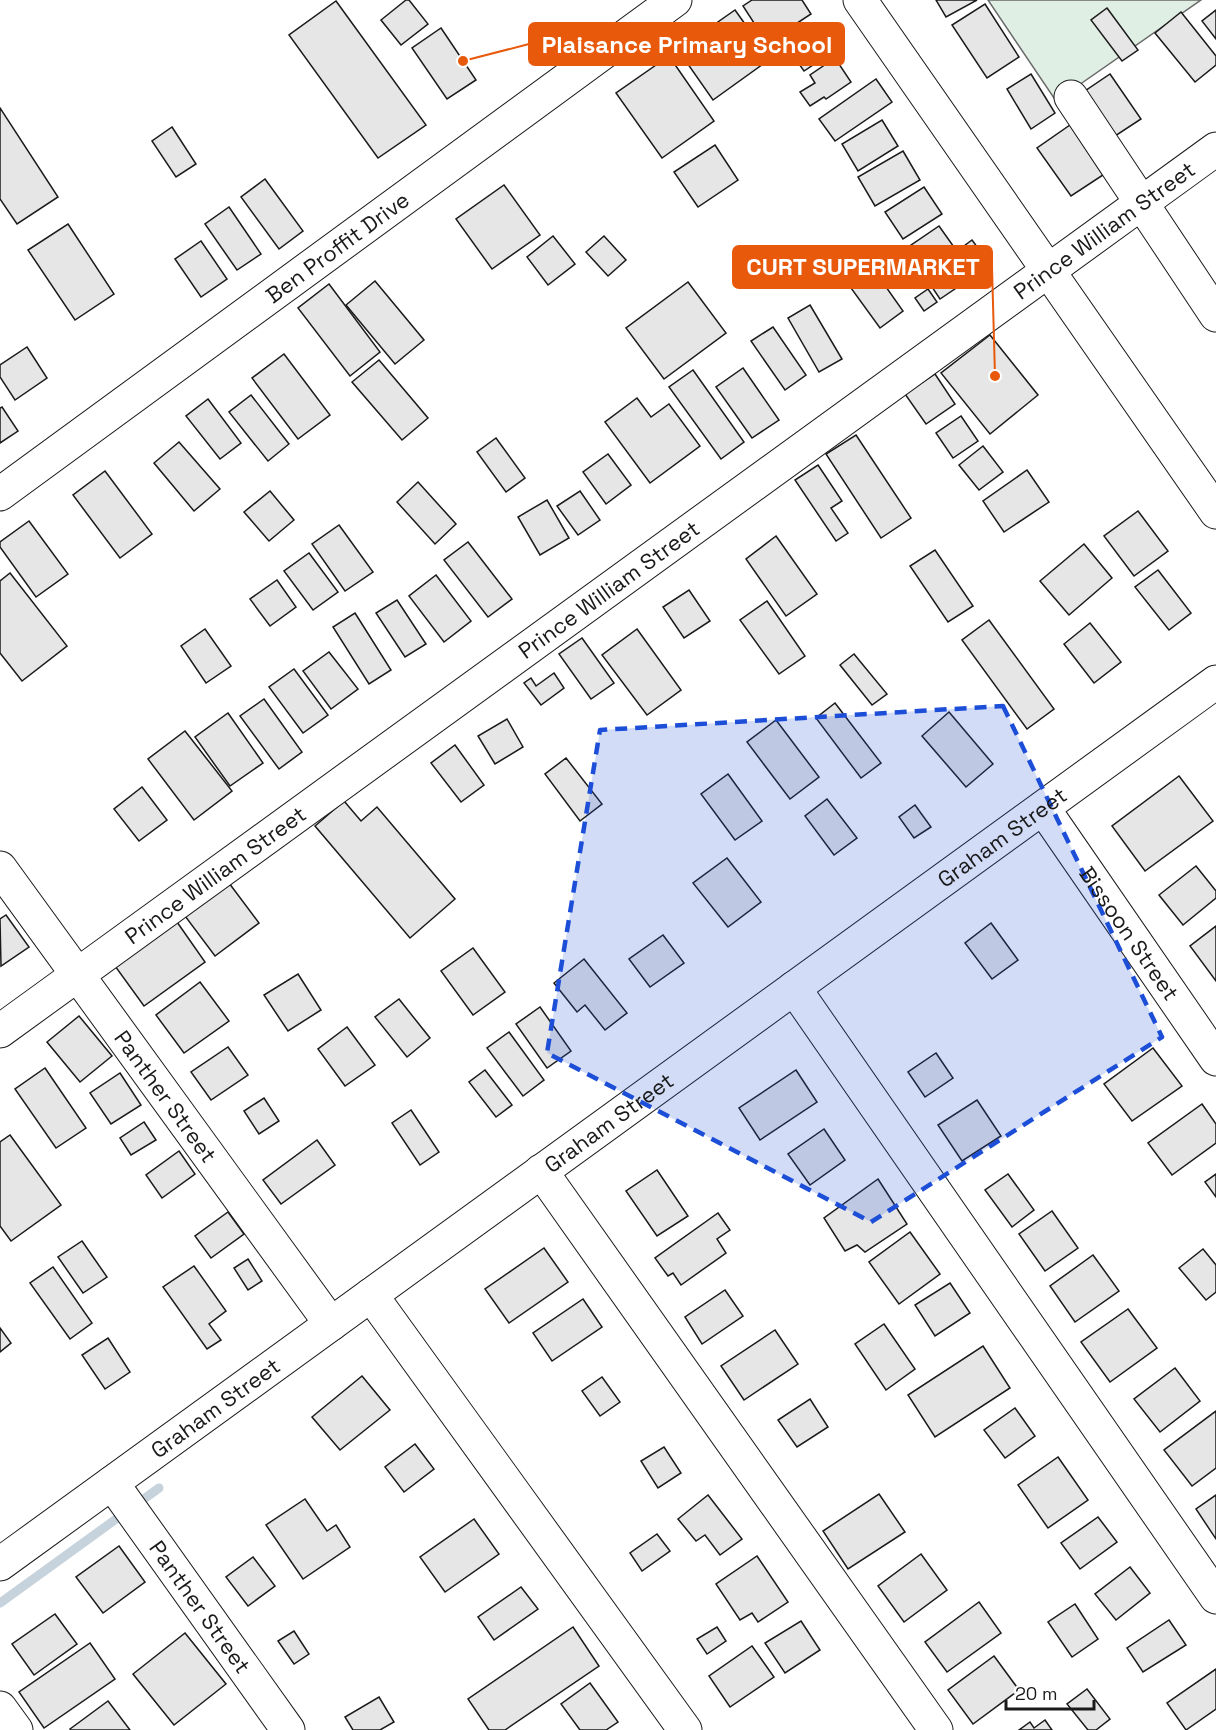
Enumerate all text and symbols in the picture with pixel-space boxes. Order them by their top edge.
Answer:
callout: Plaisance Primary School [529,23,844,65]
text: Plaisance Primary School [542,29,832,60]
street label: Prince William Street [1008,155,1200,305]
street label: Ben Proffit Drive [260,185,415,309]
callout: CURT SUPERMARKET [733,246,992,288]
text: CURT SUPERMARKET [746,251,980,282]
street label: Prince William Street [512,514,705,665]
street label: Graham Street [932,781,1072,893]
street label: Prince William Street [119,800,312,950]
street label: Bissoon Street [1073,861,1185,1006]
street label: Panther Street [108,1025,223,1168]
street label: Graham Street [539,1066,679,1179]
street label: Graham Street [145,1352,286,1464]
street label: Panther Street [143,1535,257,1679]
scale bar [1006,1673,1094,1711]
text: 20 m [1015,1682,1058,1705]

